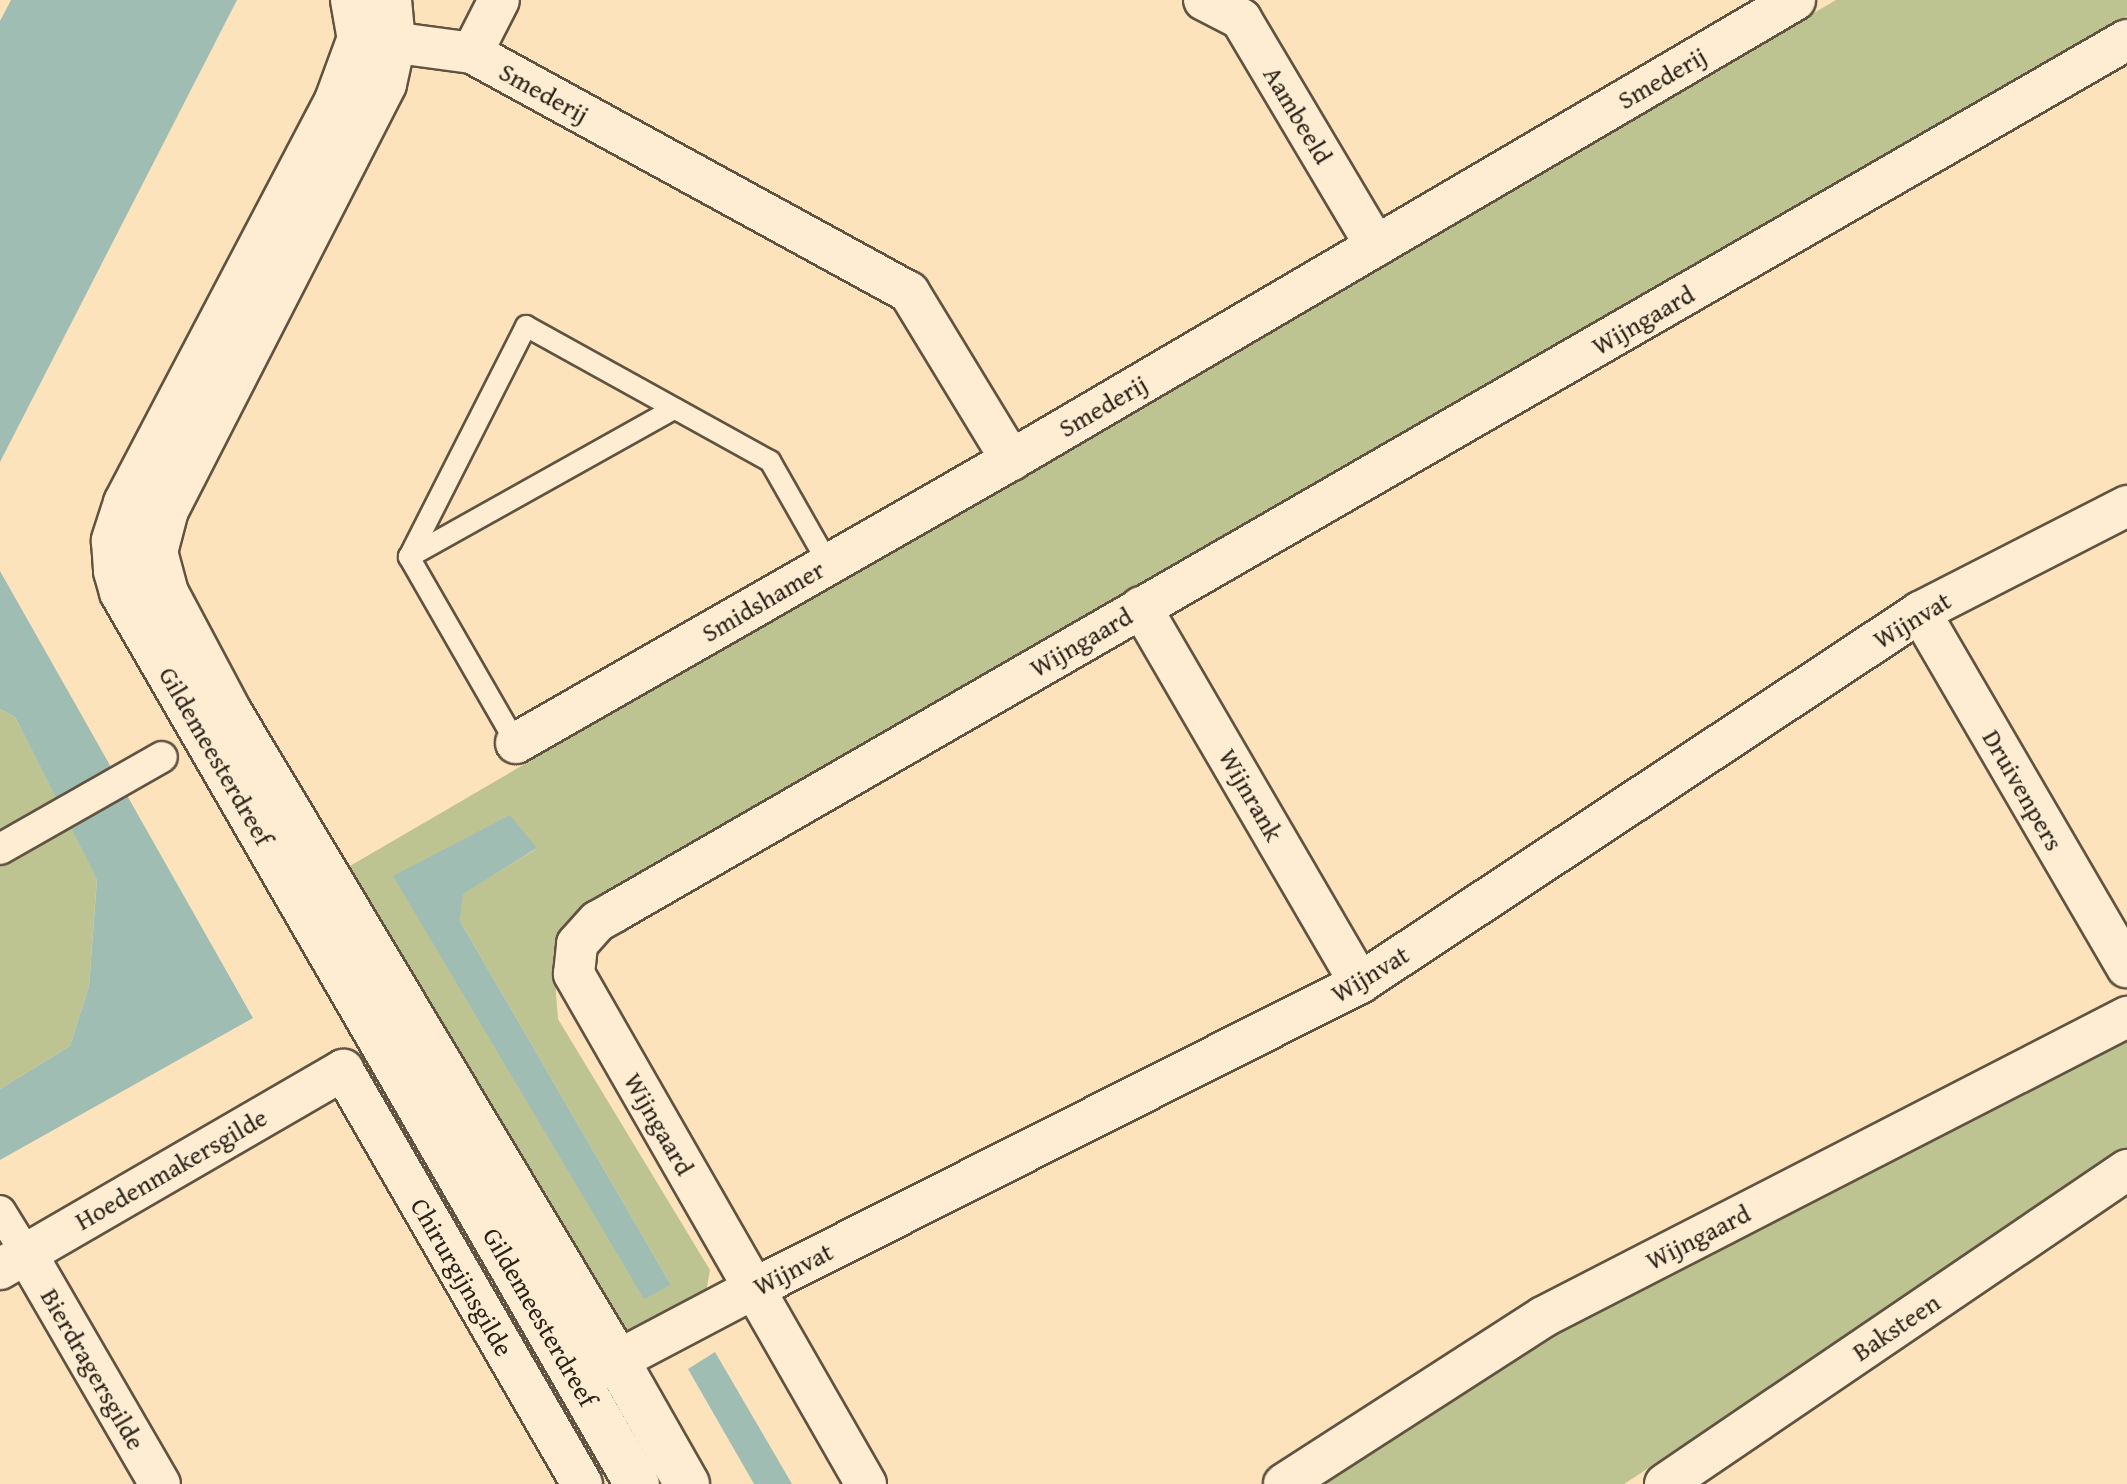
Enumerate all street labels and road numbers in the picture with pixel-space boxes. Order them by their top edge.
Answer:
street label: Smederij [1612,40,1712,116]
street label: Smederij [494,56,594,130]
street label: Aambeeld [1257,61,1339,169]
street label: Wijngaard [1586,278,1700,362]
street label: Smederij [1053,368,1153,444]
street label: Smidshamer [696,553,830,649]
street label: Wijnvat [1868,585,1956,655]
street label: Wijngaard [1024,600,1138,684]
street label: Gildemeesterdreef [152,661,280,851]
street label: Druivenpers [1976,724,2070,856]
street label: Wijnrank [1212,743,1290,847]
street label: Wijnvat [1326,939,1414,1009]
street label: Wijngaard [617,1067,701,1181]
street label: Hoedenmakersgilde [69,1101,273,1237]
street label: Chirurgijnsgilde [404,1192,520,1362]
street label: Wijngaard [1641,1197,1755,1277]
street label: Gildemeesterdreef [476,1222,604,1412]
street label: Wijnvat [748,1236,838,1302]
street label: Bierdragersgilde [34,1283,152,1455]
street label: Baksteen [1846,1286,1946,1368]

